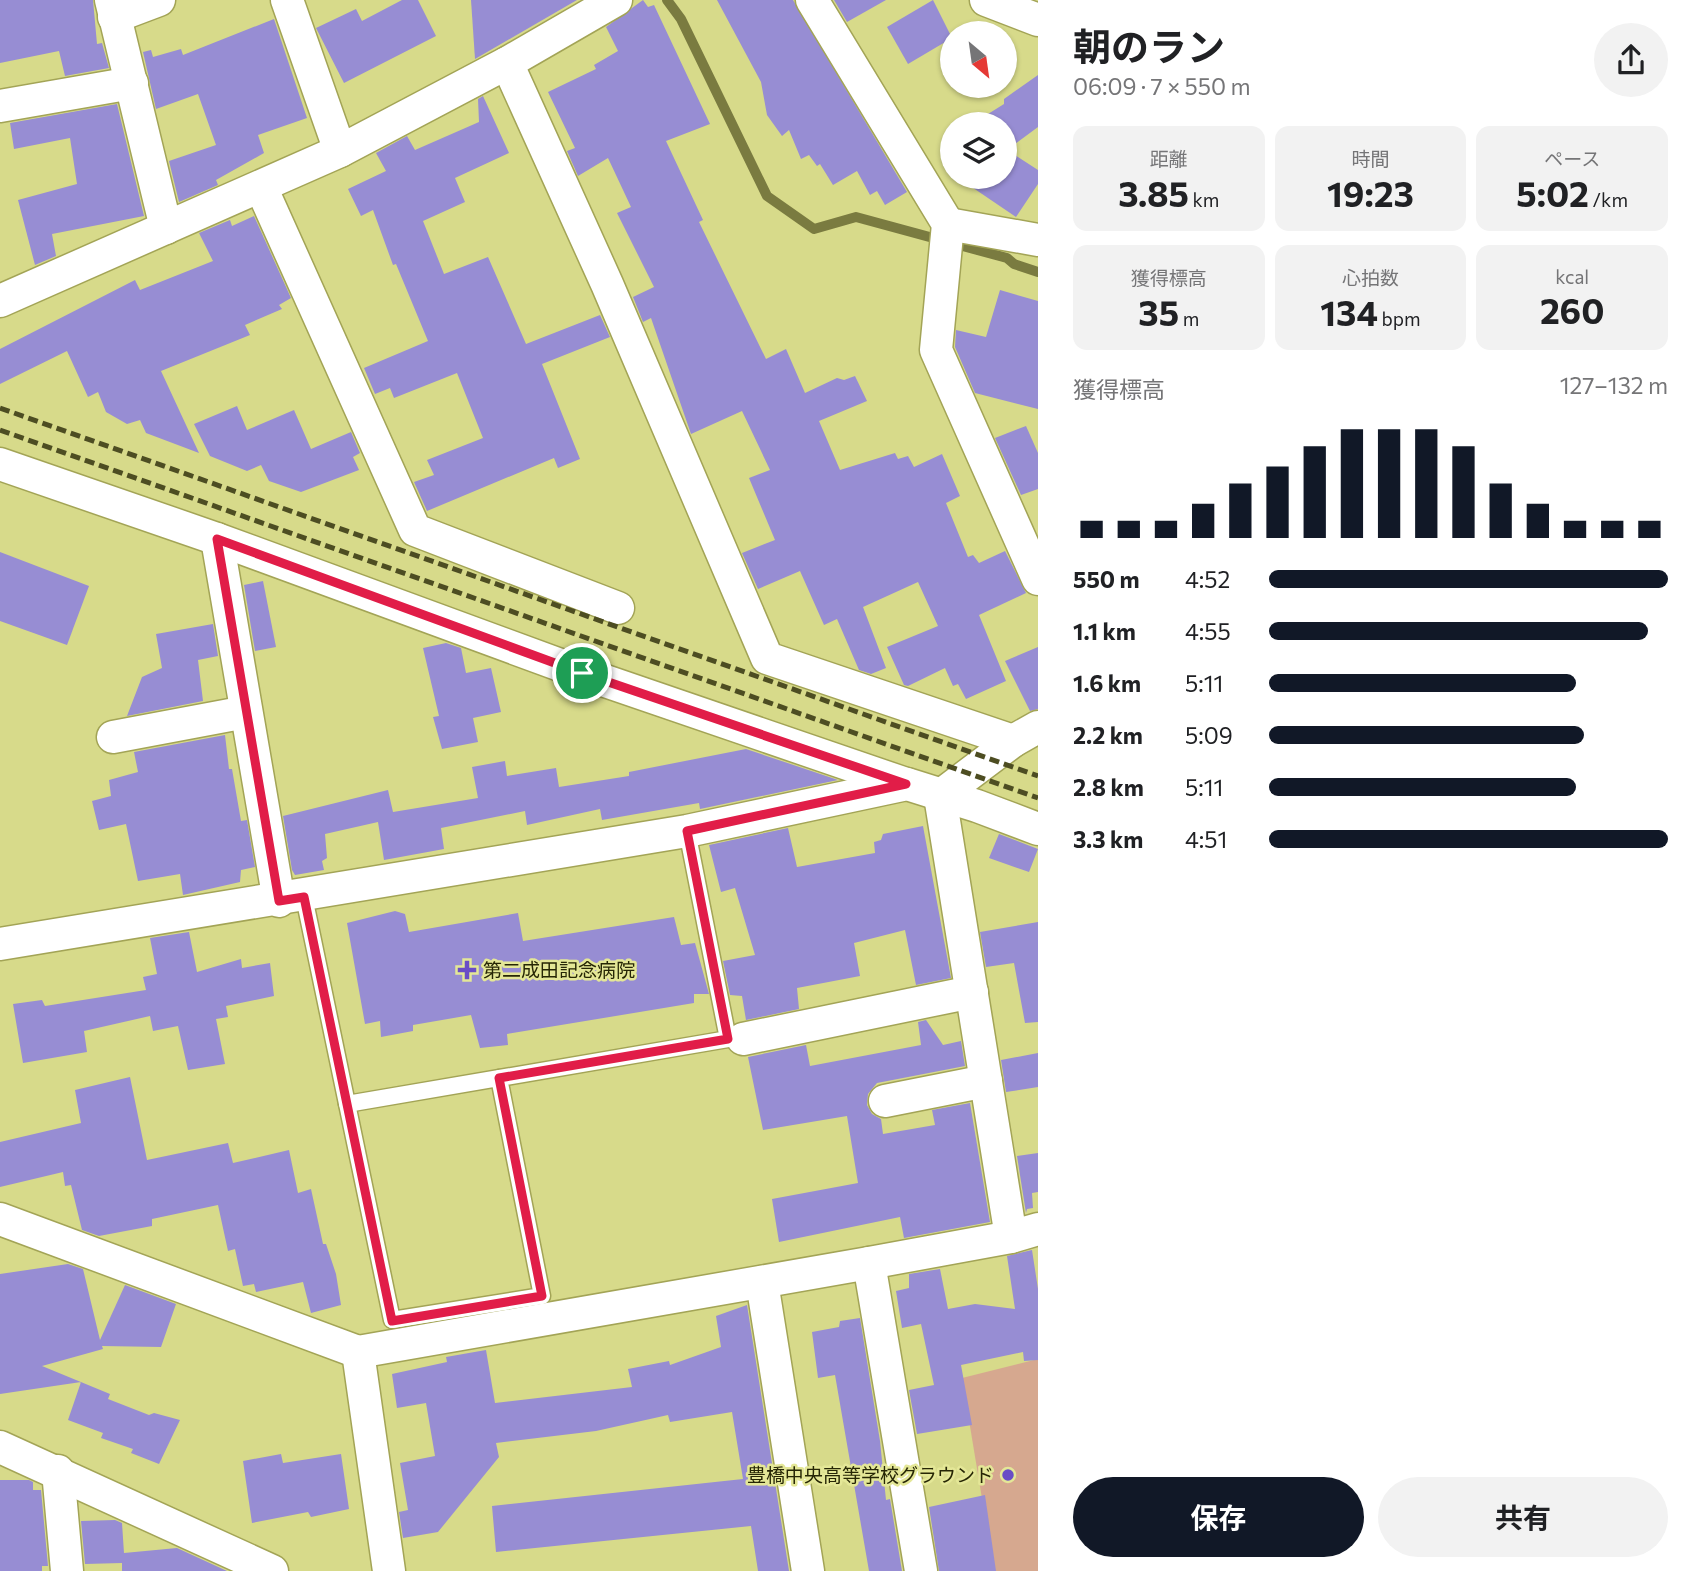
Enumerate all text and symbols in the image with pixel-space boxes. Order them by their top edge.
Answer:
north arrow [940,21,1017,98]
map controls [940,21,1017,189]
text: 朝のラン [1073,22,1225,69]
button: share [1594,23,1668,97]
text: 06:09 · 7 × 550 m [1073,72,1250,100]
button: layers [940,112,1017,189]
text: 距離 [1150,147,1188,170]
text: 時間 [1351,147,1390,170]
text: ペース [1544,147,1600,170]
text: 3.85 [1118,171,1189,214]
text: 19:23 [1327,171,1414,214]
text: 5:02 [1516,171,1589,214]
text: km [1189,188,1219,211]
text: /km [1589,188,1628,211]
text: kcal [1555,265,1589,288]
text: 獲得標高 [1131,266,1207,289]
text: 心拍数 [1342,266,1399,289]
text: 260 [1540,288,1604,331]
text: 35 [1138,290,1179,333]
text: 134 [1320,290,1378,333]
text: m [1179,307,1199,330]
text: bpm [1378,307,1421,330]
text: 127–132 m [1560,371,1668,399]
text: 獲得標高 [1073,375,1165,403]
text: 550 m [1073,565,1140,593]
text: 4:52 [1185,565,1230,593]
text: 1.1 km [1073,617,1136,645]
text: 4:55 [1185,617,1231,645]
pin [552,643,612,703]
icon: arrive [563,654,601,692]
text: 1.6 km [1073,669,1141,697]
text: 5:11 [1185,669,1223,697]
text: 2.2 km [1073,721,1143,749]
text: 5:09 [1185,721,1233,749]
text: 2.8 km [1073,773,1144,801]
text: 5:11 [1185,773,1223,801]
text: 3.3 km [1073,825,1143,853]
text: 4:51 [1185,825,1227,853]
place label: 第二成田記念病院 [483,958,635,981]
marker: 第二成田記念病院 [457,960,477,980]
place label: 豊橋中央高等学校グラウンド [747,1463,994,1486]
marker: 豊橋中央高等学校グラウンド [1000,1467,1016,1483]
button: 保存 [1073,1477,1364,1557]
button: 共有 [1378,1477,1668,1557]

